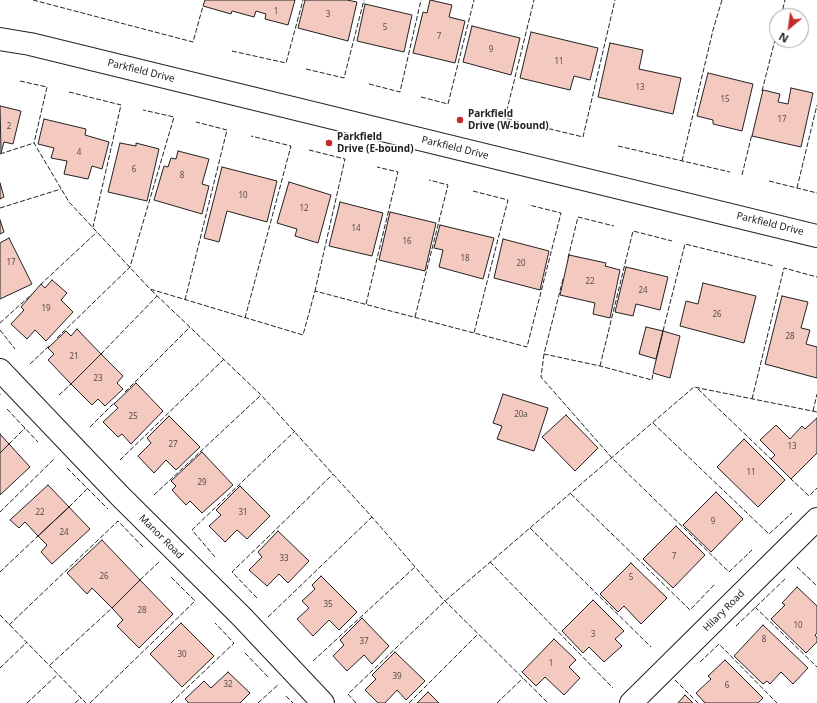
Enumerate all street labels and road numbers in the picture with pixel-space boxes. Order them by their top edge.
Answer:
street label: Parkfield Drive [106,57,176,85]
street label: Parkfield Drive [420,134,490,162]
street label: Parkfield Drive [735,210,805,238]
street label: Manor Road [136,512,186,562]
street label: Hilary Road [701,588,747,634]

